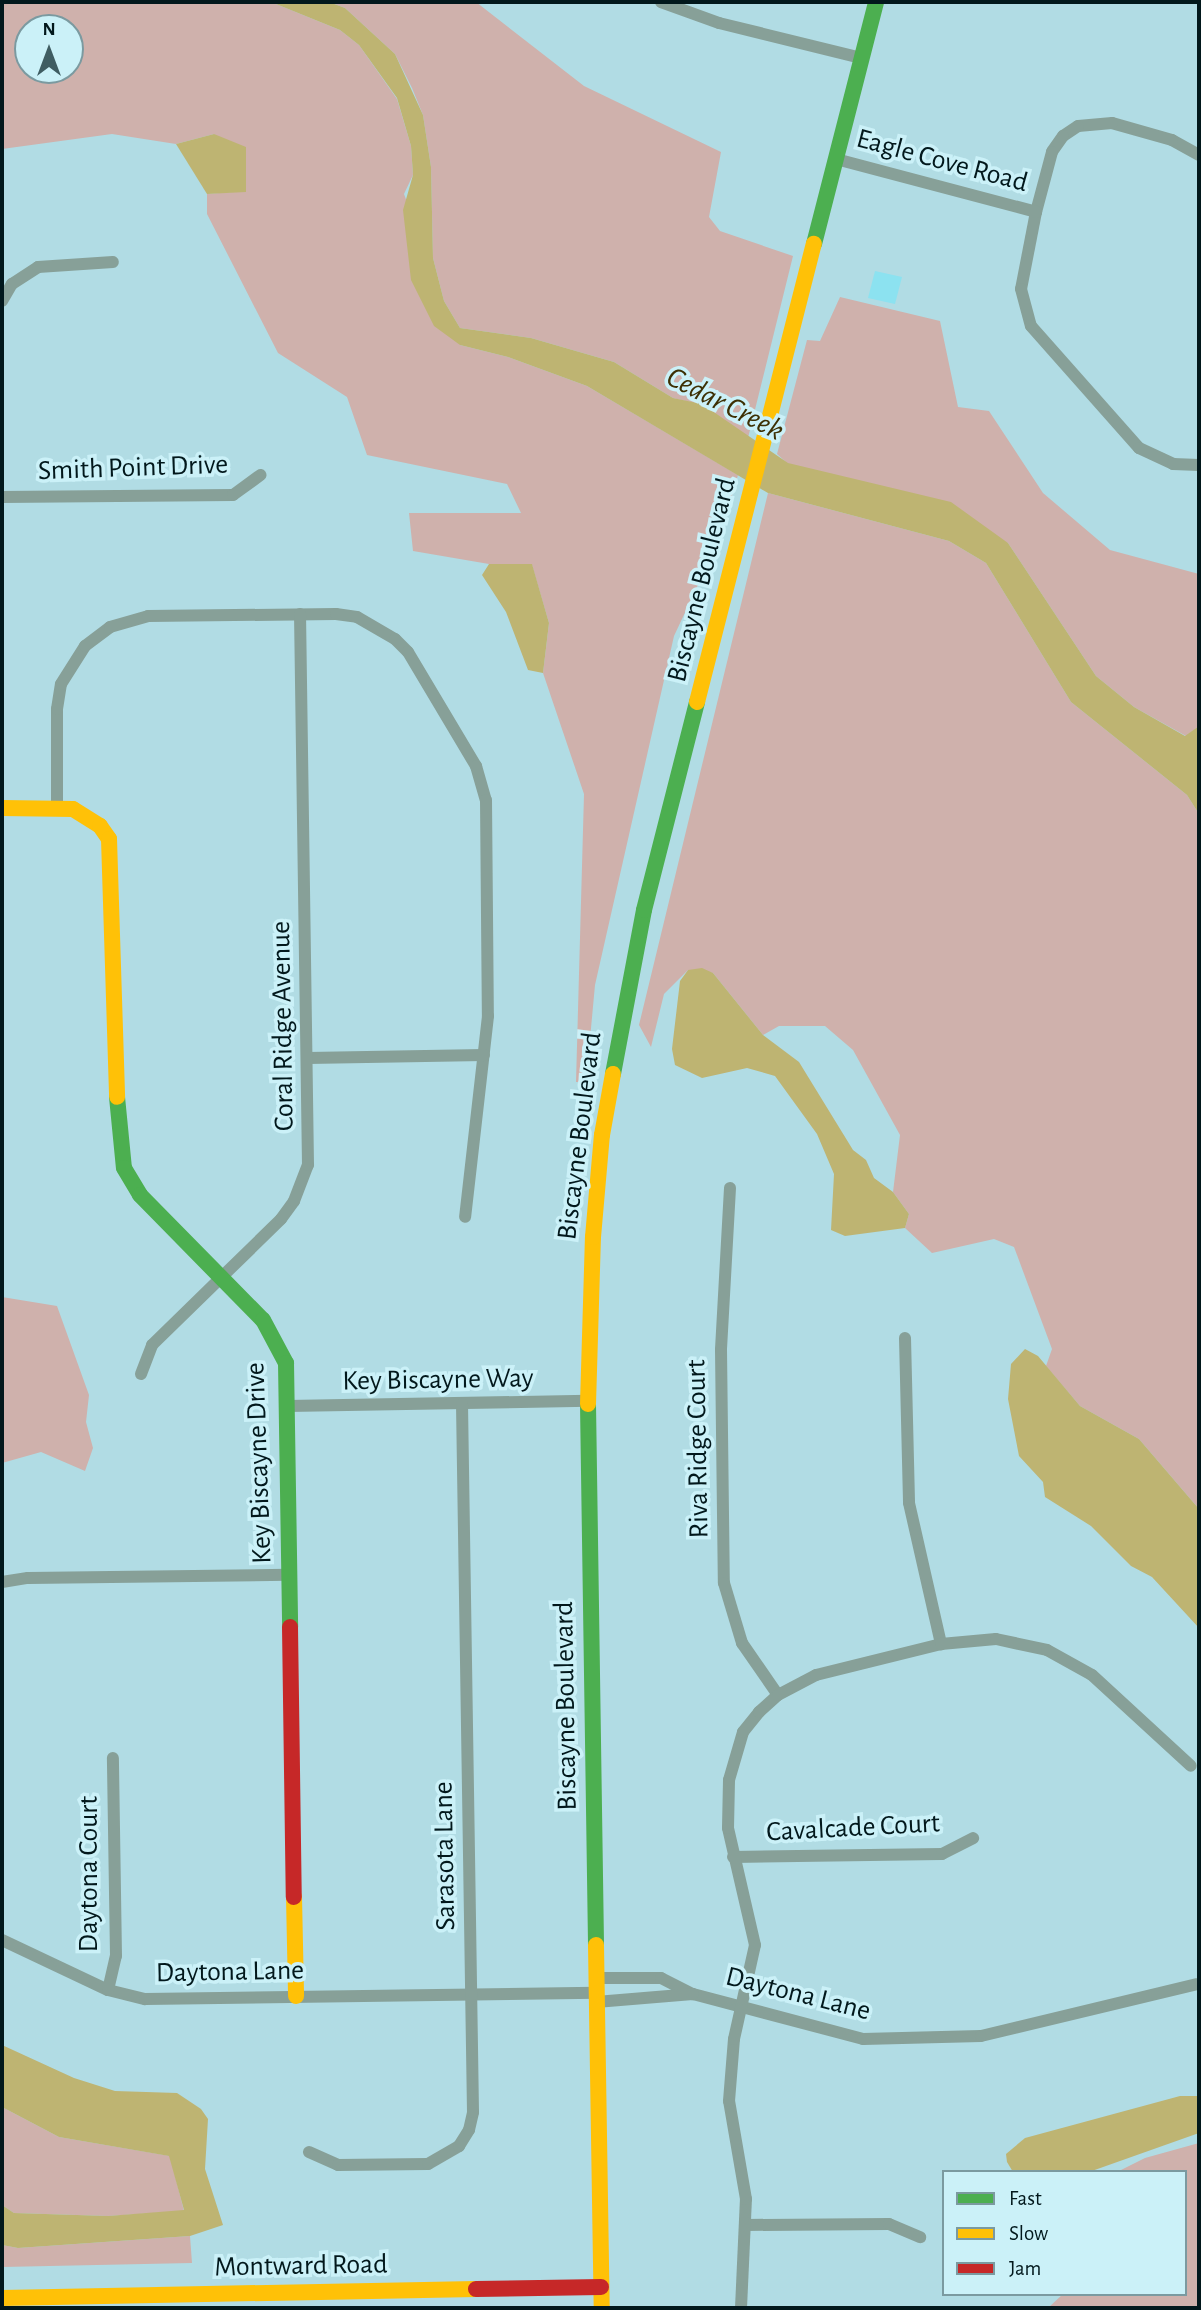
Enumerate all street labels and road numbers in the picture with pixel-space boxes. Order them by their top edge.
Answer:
street label: Eagle Cove Road [853,122,1031,200]
street label: Smith Point Drive [37,448,229,488]
street label: Biscayne Boulevard [660,474,744,686]
street label: Coral Ridge Avenue [264,921,302,1131]
street label: Biscayne Boulevard [551,1030,609,1242]
street label: Riva Ridge Court [680,1359,716,1539]
street label: Key Biscayne Drive [239,1362,279,1564]
street label: Key Biscayne Way [342,1362,534,1398]
street label: Biscayne Boulevard [547,1601,585,1811]
street label: Sarasota Lane [427,1781,463,1931]
street label: Daytona Court [72,1796,106,1952]
street label: Cavalcade Court [765,1807,941,1849]
street label: Daytona Lane [156,1954,304,1990]
street label: Daytona Lane [722,1960,874,2028]
street label: Montward Road [214,2248,388,2284]

